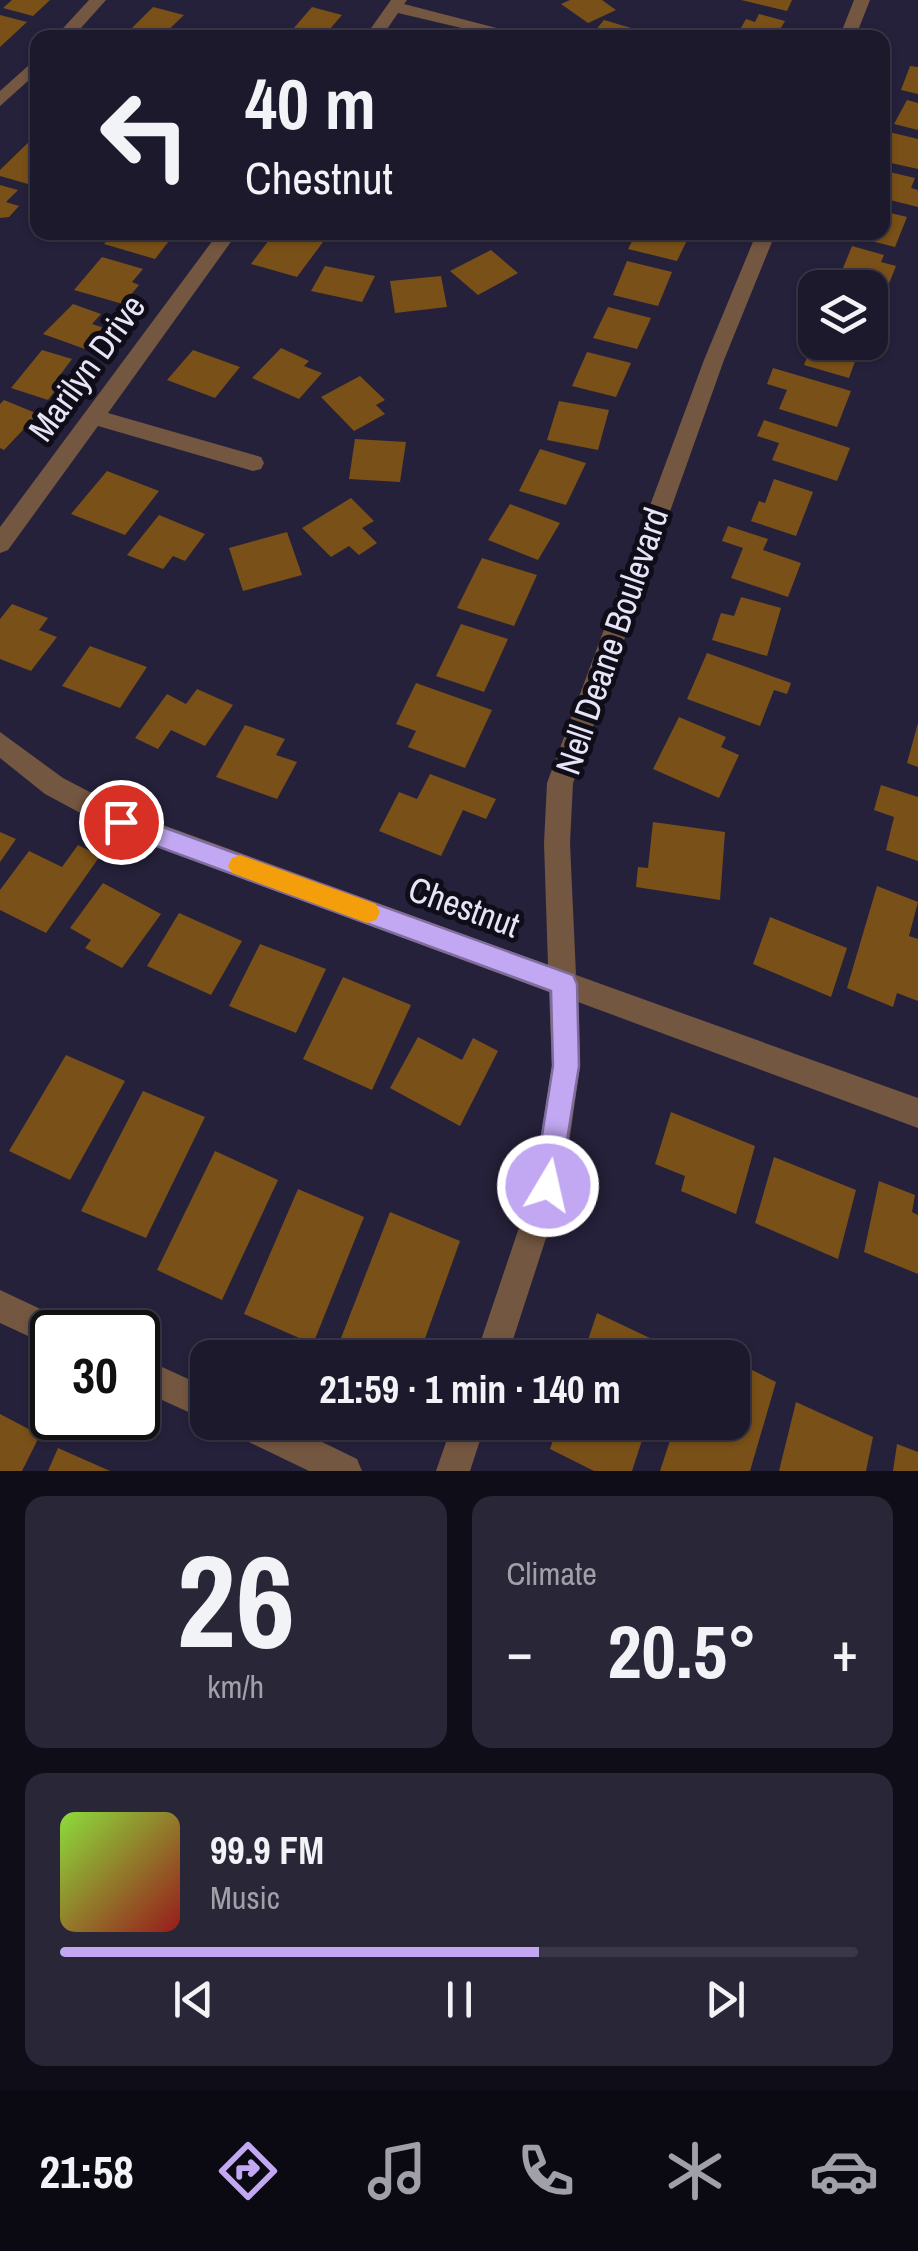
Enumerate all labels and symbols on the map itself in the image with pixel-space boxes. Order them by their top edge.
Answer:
street label: Marilyn Drive [17,285,156,451]
street label: Nell Deane Boulevard [544,501,679,780]
pin [79,780,164,865]
street label: Chestnut [402,865,526,948]
position arrow [496,1134,600,1238]
speed limit sign: 30 [30,1310,160,1440]

